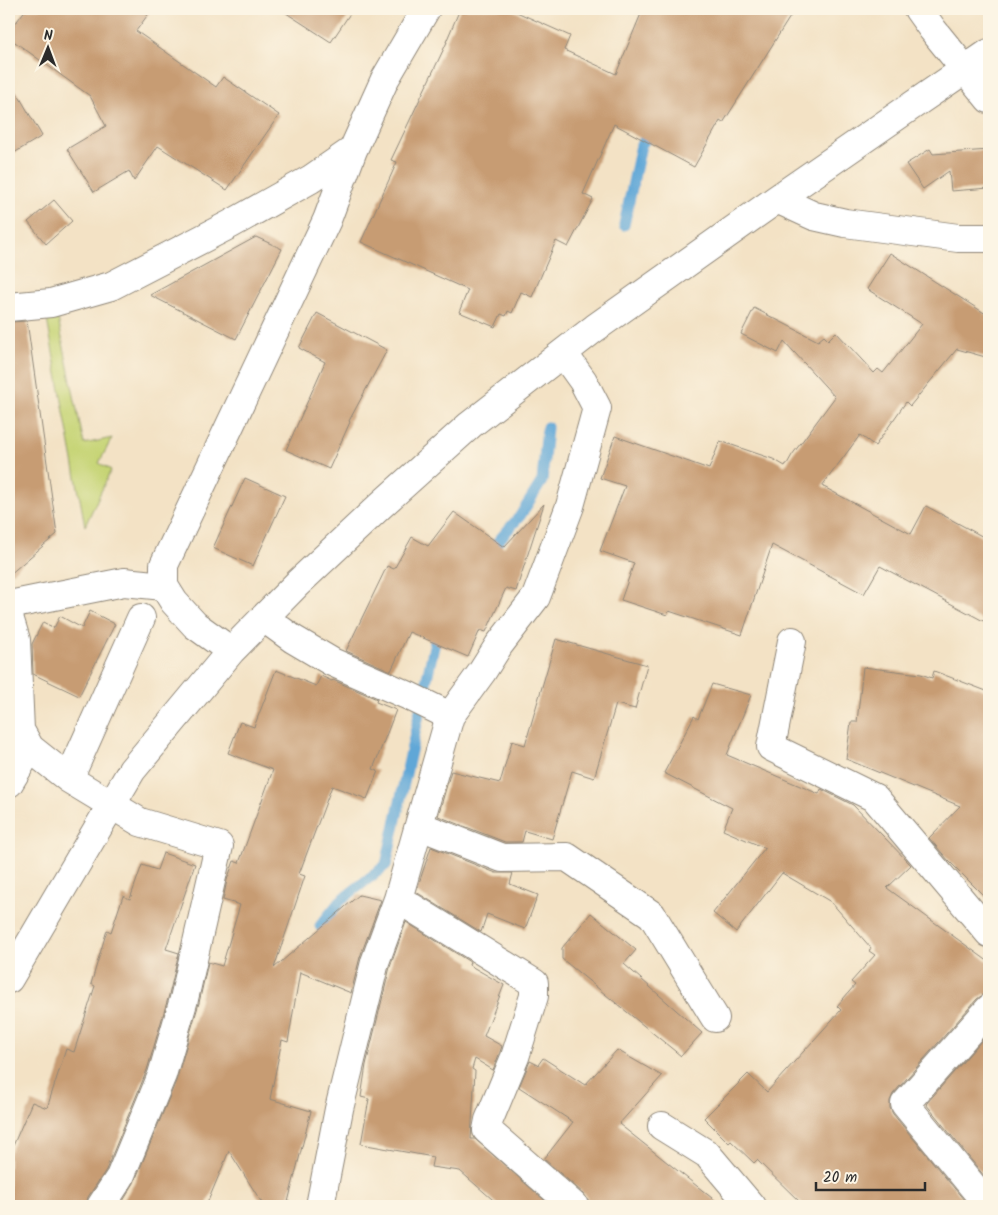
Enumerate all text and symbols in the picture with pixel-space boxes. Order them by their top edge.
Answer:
north arrow [22,22,72,72]
text: N [44,25,53,47]
scale bar [816,1160,924,1192]
text: 20 m [823,1166,857,1190]

